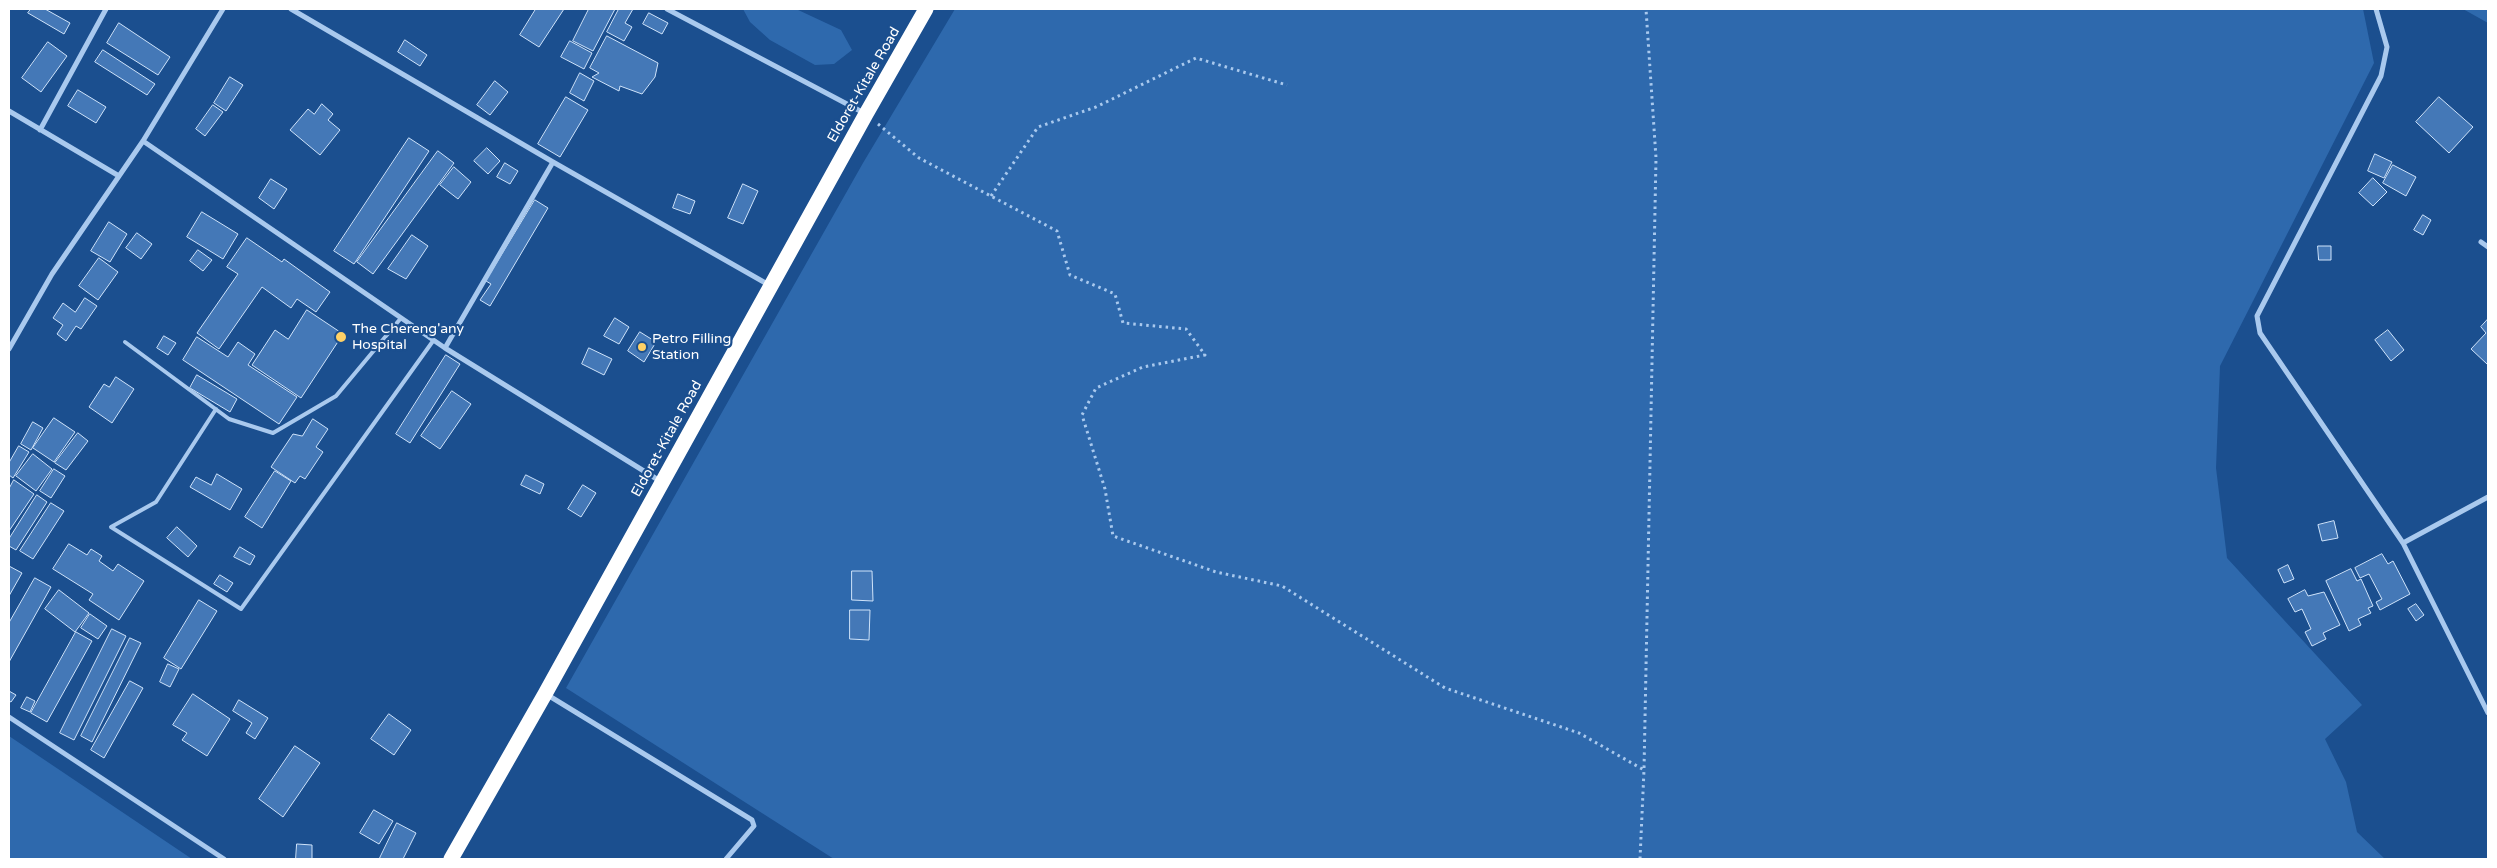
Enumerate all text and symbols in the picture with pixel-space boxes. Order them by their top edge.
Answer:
street label: Eldoret-Kitale Road [824,24,904,146]
place label: The Chereng'any Hospital [352,321,464,354]
marker: The Chereng'any Hospital [334,330,348,344]
place label: Petro Filling Station [652,331,731,364]
marker: Petro Filling Station [636,341,648,353]
street label: Eldoret-Kitale Road [628,378,706,500]

